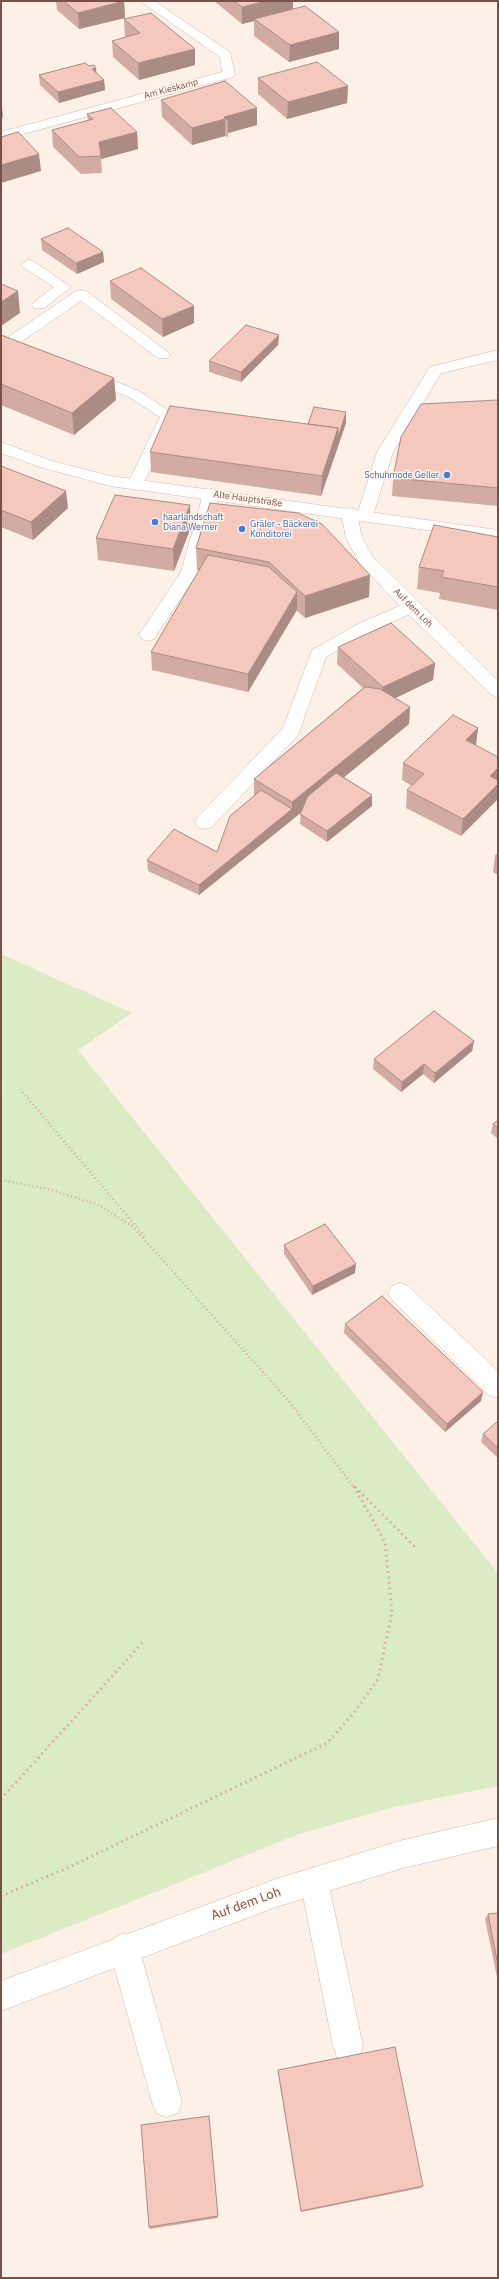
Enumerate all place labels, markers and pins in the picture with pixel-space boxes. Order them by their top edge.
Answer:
place label: Schuhmode Geller [364,470,439,480]
marker: Schuhmode Geller [442,470,452,480]
place label: haarlandschaft Diana Werner [163,512,224,533]
marker: haarlandschaft Diana Werner [150,517,160,527]
place label: Gräler - Bäckerei Konditorei [250,519,318,540]
marker: Gräler - Bäckerei Konditorei [237,524,247,534]

